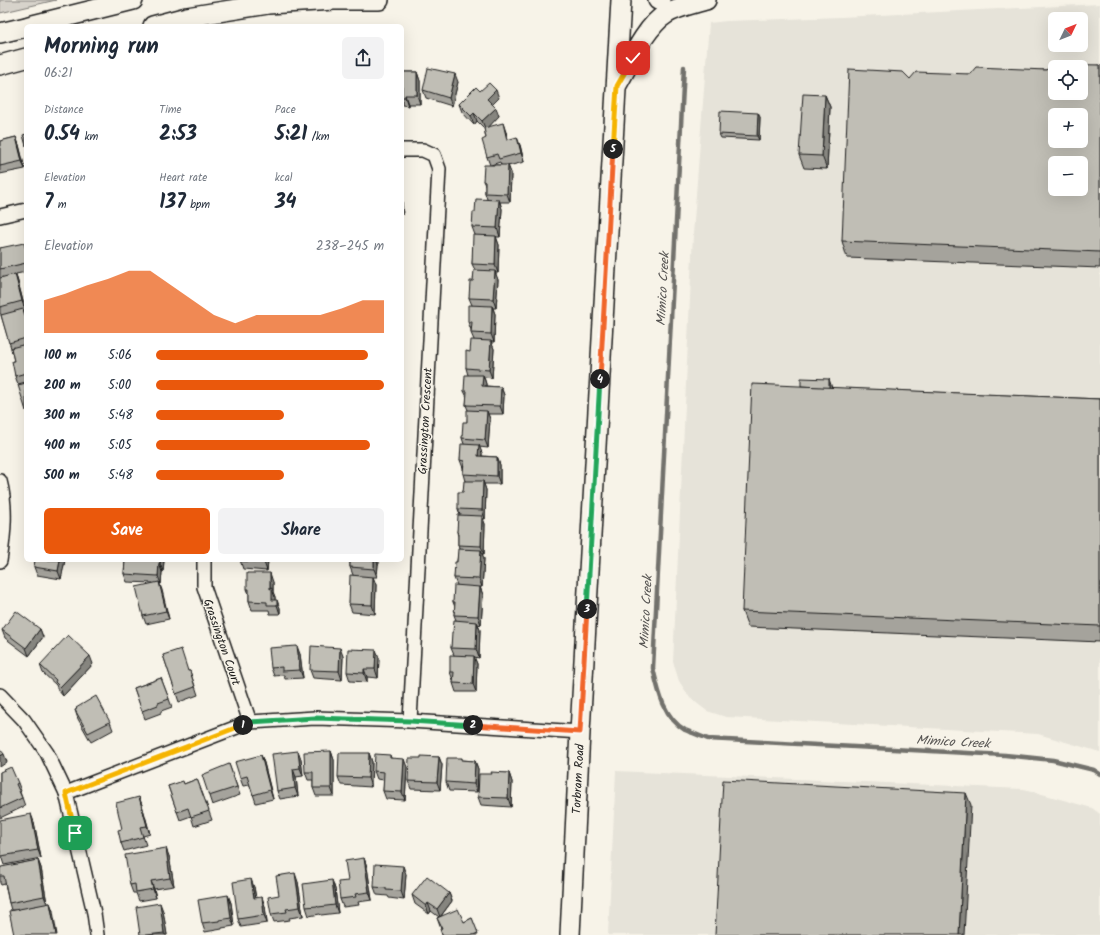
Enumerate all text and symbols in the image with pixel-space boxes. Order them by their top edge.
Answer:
north arrow [1048,12,1088,52]
map controls [1048,12,1088,196]
text: Morning run [44,30,159,65]
button: share [342,37,384,79]
pin [616,41,650,75]
icon: check [622,47,644,69]
button: locate [1048,60,1088,100]
text: 06:21 [44,63,73,84]
text: Distance [44,101,84,119]
text: Time [159,101,182,119]
text: Pace [275,101,296,119]
button: + [1048,108,1088,148]
text: 0.54 [44,119,80,151]
text: 2:53 [159,119,197,151]
text: 5:21 [275,119,307,151]
text: km [80,128,98,146]
text: /km [307,128,330,146]
pin: 5 [603,139,623,159]
text: 5 [610,140,616,158]
button: − [1048,156,1088,196]
text: Elevation [44,169,86,187]
text: Heart rate [159,169,207,187]
text: kcal [275,169,293,187]
text: 7 [44,187,53,219]
text: 137 [159,187,186,219]
text: 34 [275,187,297,219]
text: m [53,196,67,214]
text: bpm [186,196,210,214]
text: Elevation [44,236,93,257]
text: 238–245 m [316,236,384,257]
water label: Mimico Creek [651,250,676,326]
text: 100 m [44,345,77,366]
text: 5:06 [108,345,132,366]
street label: Grassington Crescent [413,367,438,475]
pin: 4 [590,369,610,389]
text: 4 [597,370,603,388]
text: 200 m [44,375,81,396]
text: 5:00 [108,375,131,396]
text: 300 m [44,405,80,426]
text: 5:48 [108,405,133,426]
text: 400 m [44,435,80,456]
text: 5:05 [108,435,132,456]
text: 500 m [44,465,80,486]
text: 5:48 [108,465,133,486]
button: Save [44,508,210,554]
button: Share [218,508,384,554]
water label: Mimico Creek [634,573,659,649]
street label: Grassington Court [198,596,245,688]
pin: 3 [577,599,597,619]
text: 3 [584,600,590,618]
pin: 1 [233,715,253,735]
pin: 2 [463,715,483,735]
text: 1 [241,716,245,734]
text: 2 [470,716,476,734]
water label: Mimico Creek [916,730,992,755]
street label: Torbram Road [567,742,590,815]
pin [58,816,92,850]
icon: arrive [64,822,86,844]

